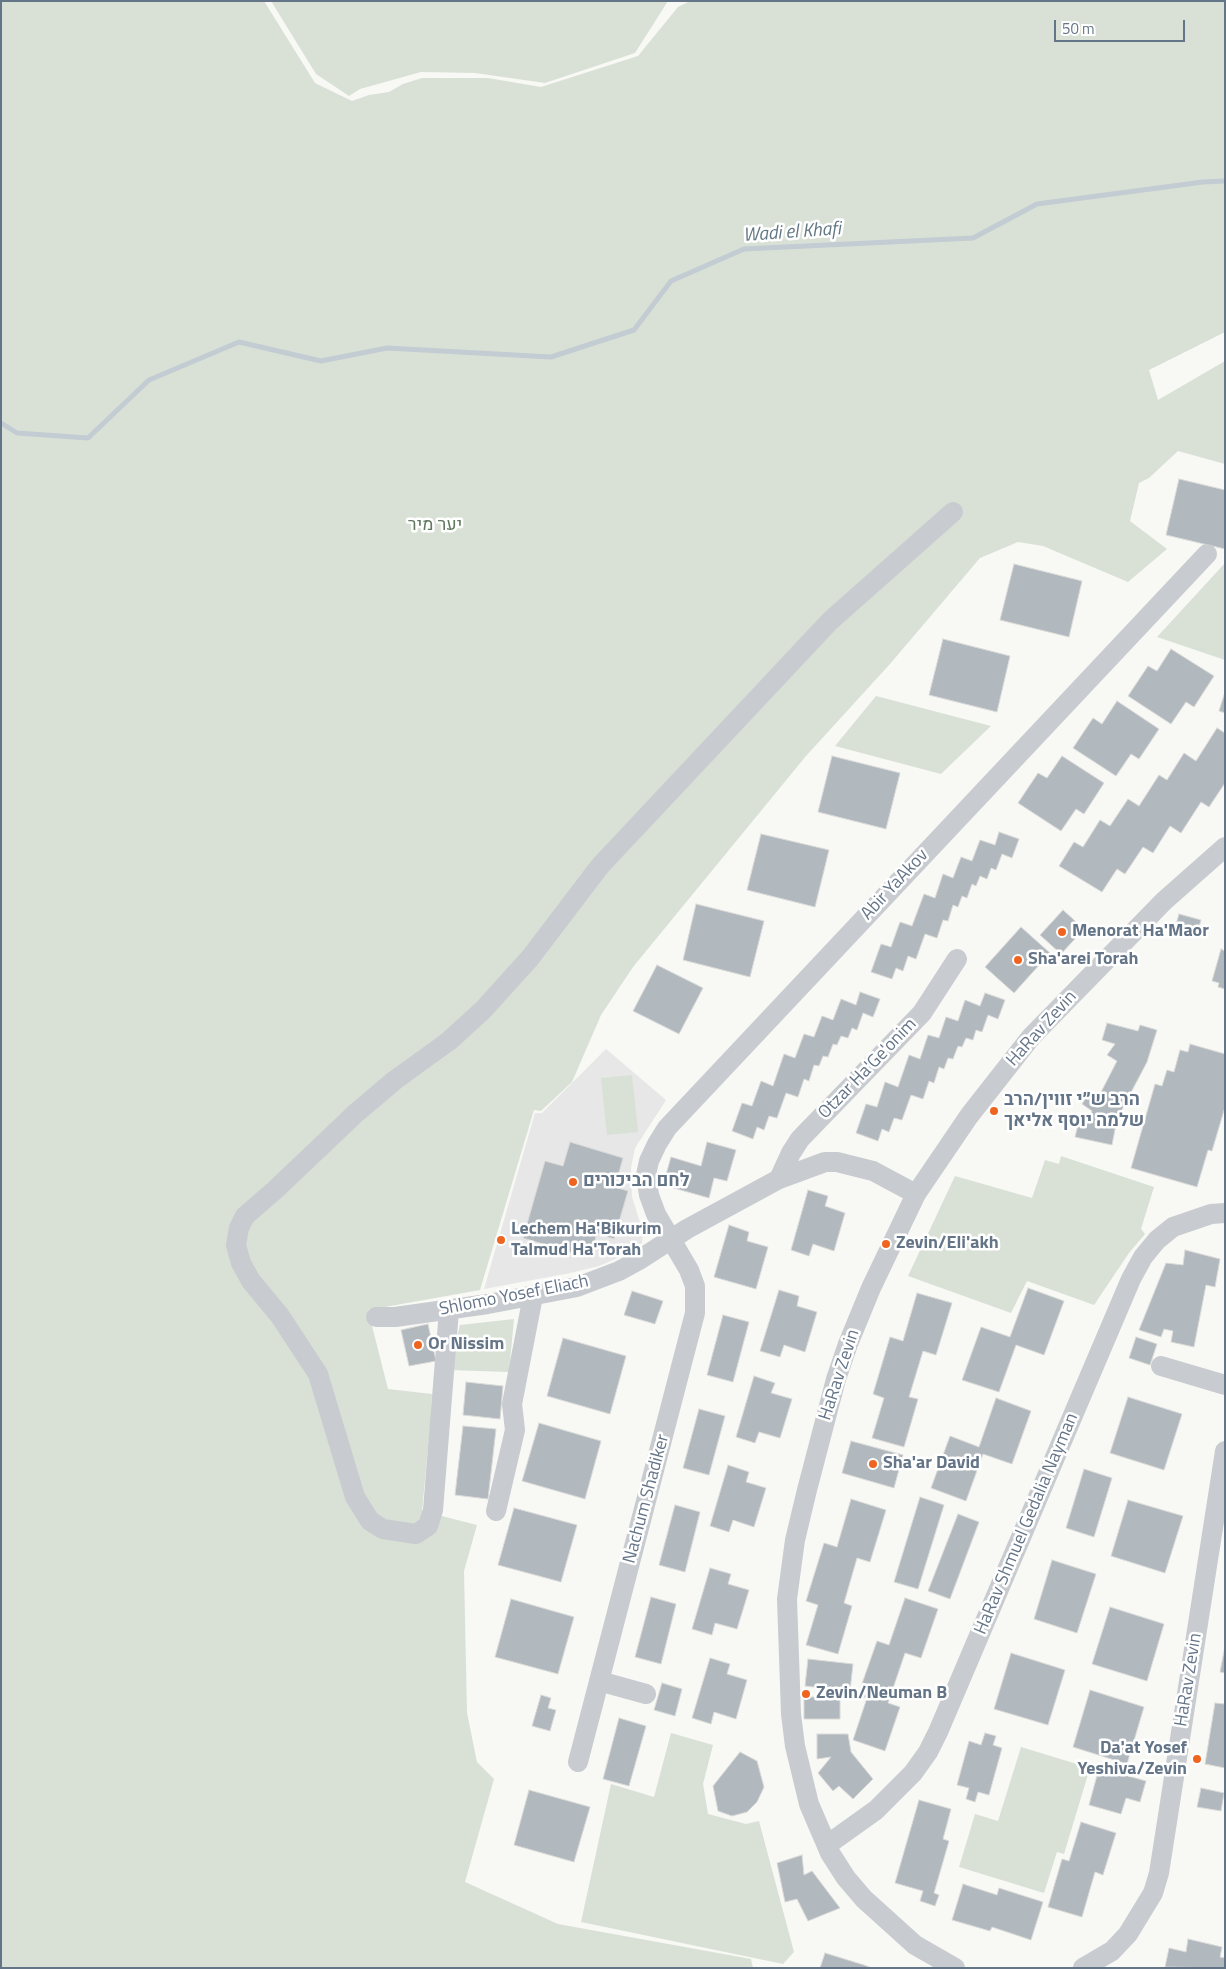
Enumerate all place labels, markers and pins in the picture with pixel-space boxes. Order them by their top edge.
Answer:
place label: Menorat Ha'Maor [1072,921,1209,943]
marker: Menorat Ha'Maor [1056,926,1068,938]
place label: Sha'arei Torah [1028,949,1138,971]
marker: Sha'arei Torah [1012,954,1024,966]
place label: הרב ש״י זווין/הרב שלמה יוסף אליאך [1004,1090,1144,1132]
marker: הרב ש״י זווין/הרב שלמה יוסף אליאך [988,1105,1000,1117]
place label: לחם הביכורים [583,1171,689,1193]
marker: לחם הביכורים [567,1176,579,1188]
place label: Lechem Ha'Bikurim Talmud Ha'Torah [511,1219,662,1262]
place label: Zevin/Eli'akh [896,1233,999,1255]
marker: Lechem Ha'Bikurim Talmud Ha'Torah [495,1234,507,1246]
marker: Zevin/Eli'akh [880,1238,892,1250]
place label: Or Nissim [428,1334,504,1356]
marker: Or Nissim [412,1339,424,1351]
place label: Sha'ar David [883,1453,980,1475]
marker: Sha'ar David [867,1458,879,1470]
place label: Zevin/Neuman B [816,1683,947,1705]
marker: Zevin/Neuman B [800,1688,812,1700]
place label: Da'at Yosef Yeshiva/Zevin [1077,1738,1187,1780]
marker: Da'at Yosef Yeshiva/Zevin [1191,1753,1203,1765]

